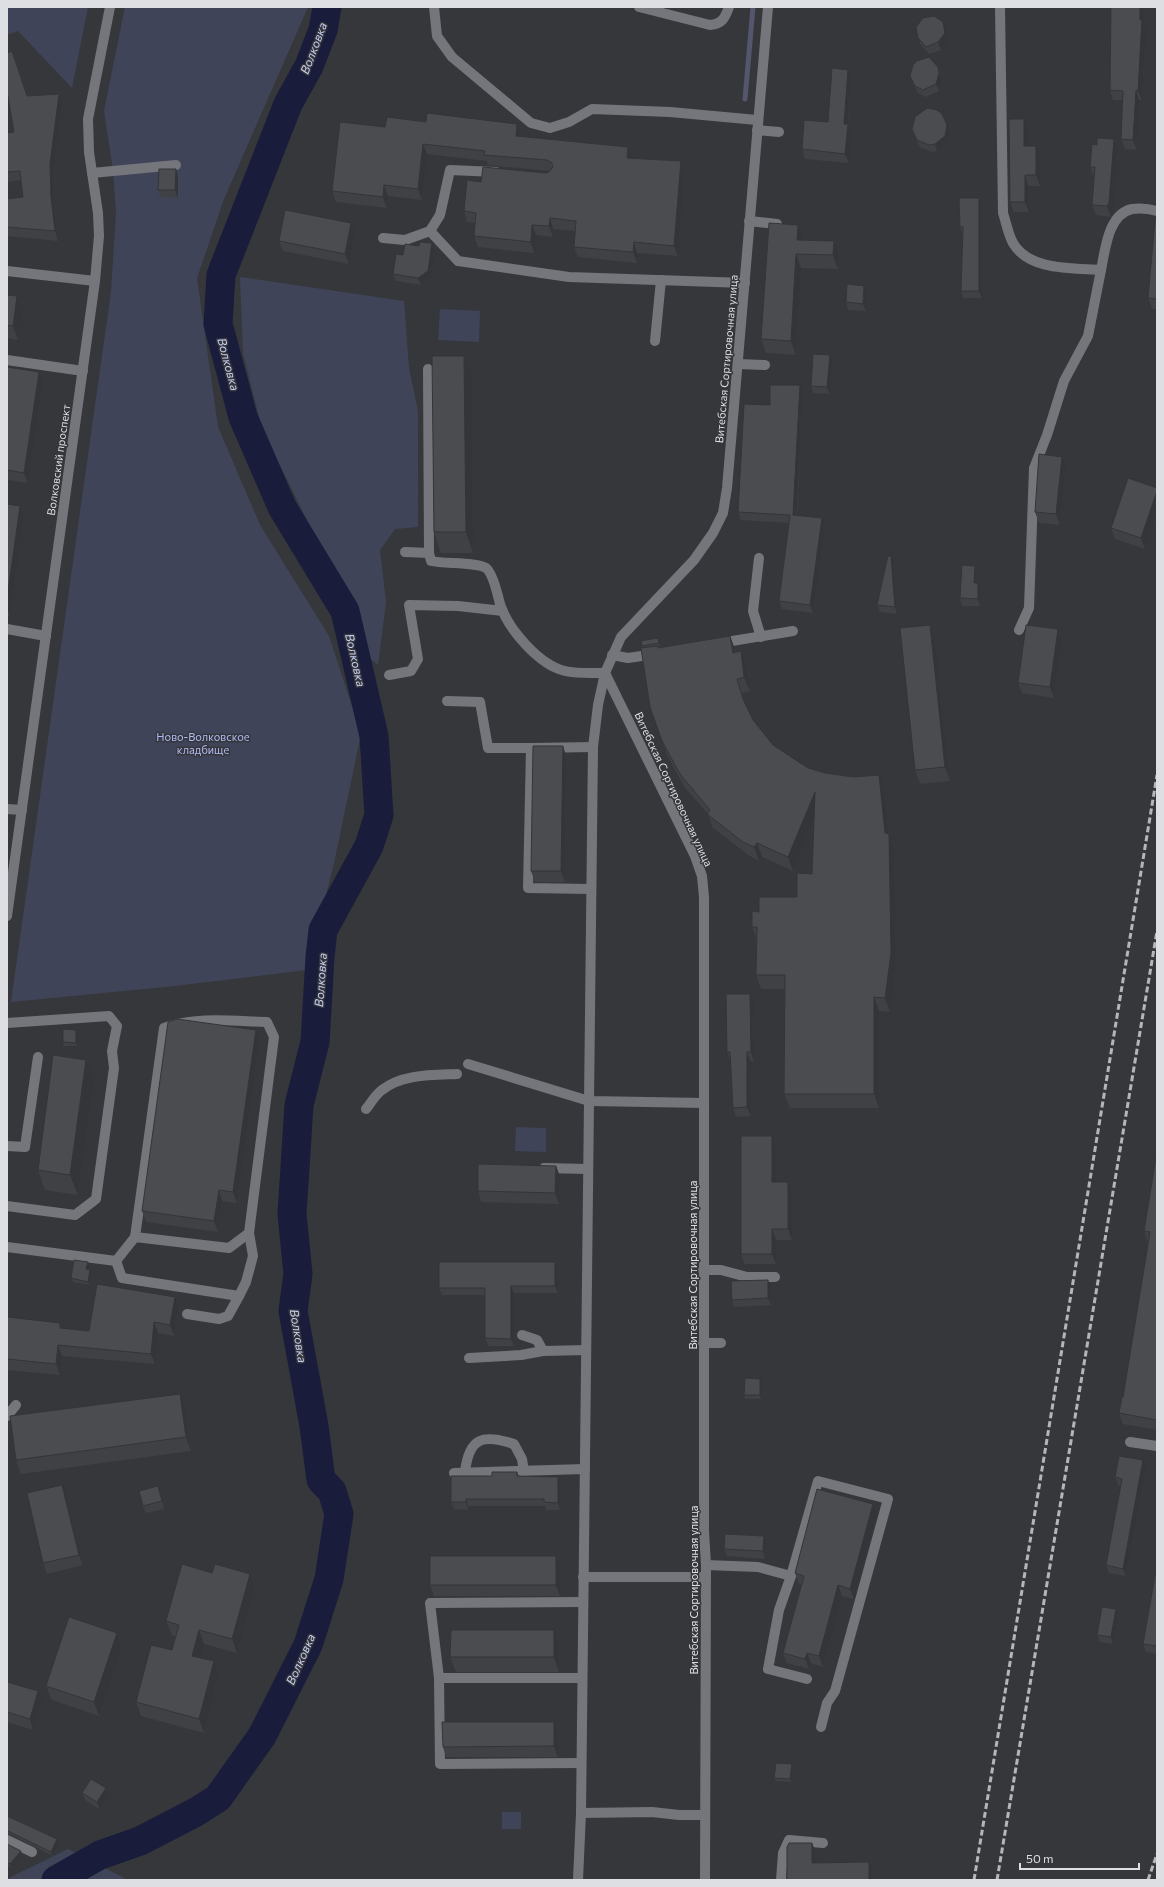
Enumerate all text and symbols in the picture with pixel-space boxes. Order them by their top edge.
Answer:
water label: Волковка [297,20,329,76]
street label: Витебская Сортировочная улица [712,274,740,444]
water label: Волковка [215,336,243,392]
street label: Волковский проспект [44,404,72,516]
water label: Волковка [343,632,369,688]
street label: Витебская Сортировочная улица [632,710,716,868]
park label: Ново-Волковское кладбище [156,730,250,756]
water label: Волковка [311,953,329,1007]
street label: Витебская Сортировочная улица [686,1180,699,1350]
water label: Волковка [288,1308,310,1364]
street label: Витебская Сортировочная улица [687,1505,700,1675]
water label: Волковка [283,1631,317,1687]
scale bar [1020,1845,1139,1871]
text: 50 m [1026,1851,1054,1865]

